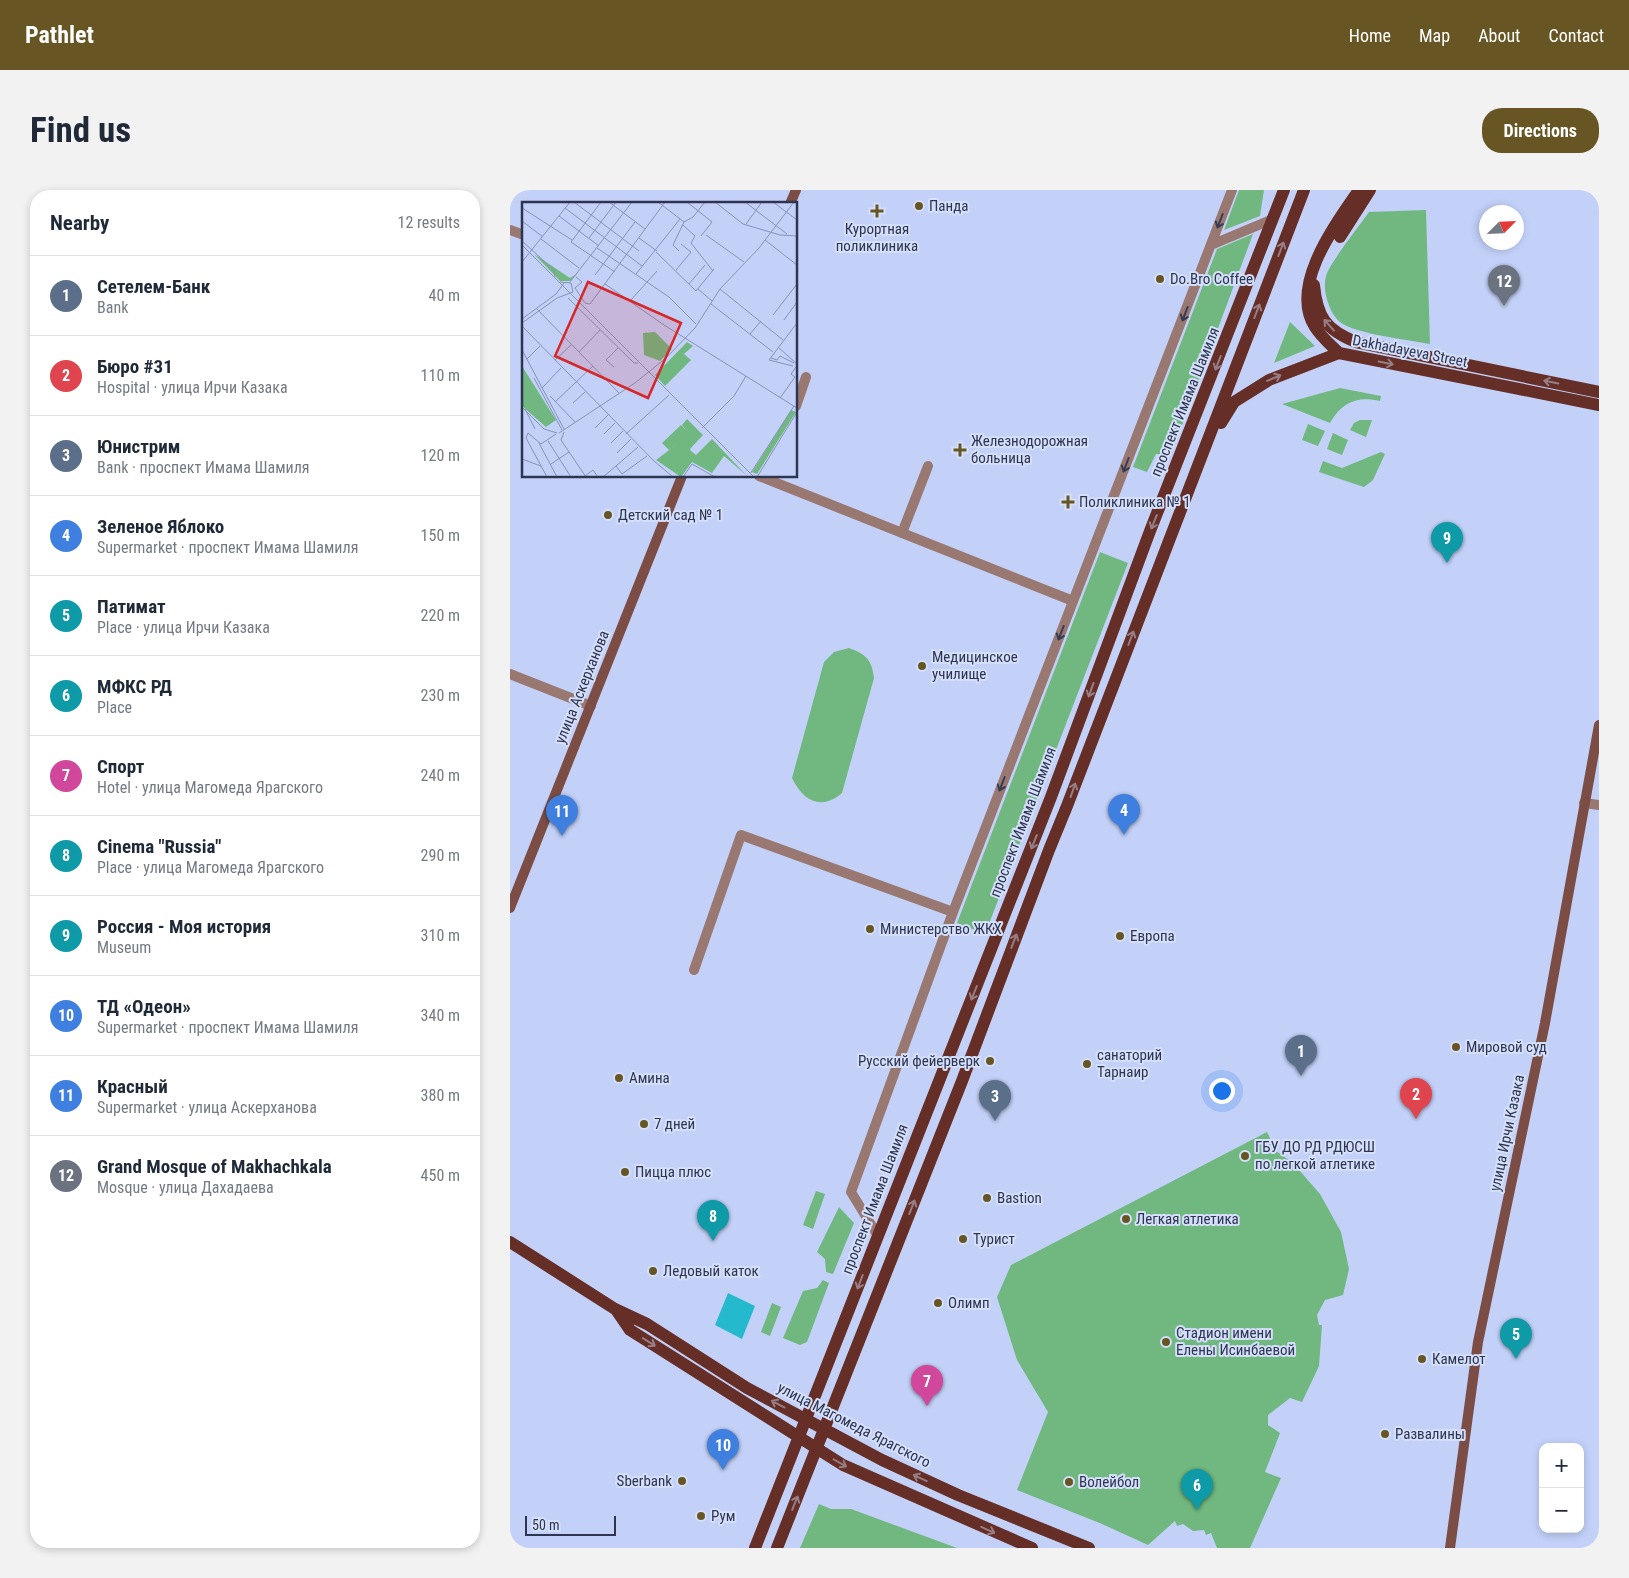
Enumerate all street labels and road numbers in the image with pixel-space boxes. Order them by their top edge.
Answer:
street label: проспект Имама Шамиля [1147,325,1223,479]
street label: Dakhadayeva Street [1351,331,1469,371]
street label: улица Аскерханова [551,628,613,746]
street label: проспект Имама Шамиля [986,744,1060,900]
street label: улица Ирчи Казака [1486,1073,1528,1193]
street label: проспект Имама Шамиля [838,1121,912,1277]
street label: улица Магомеда Ярагского [774,1379,934,1471]

